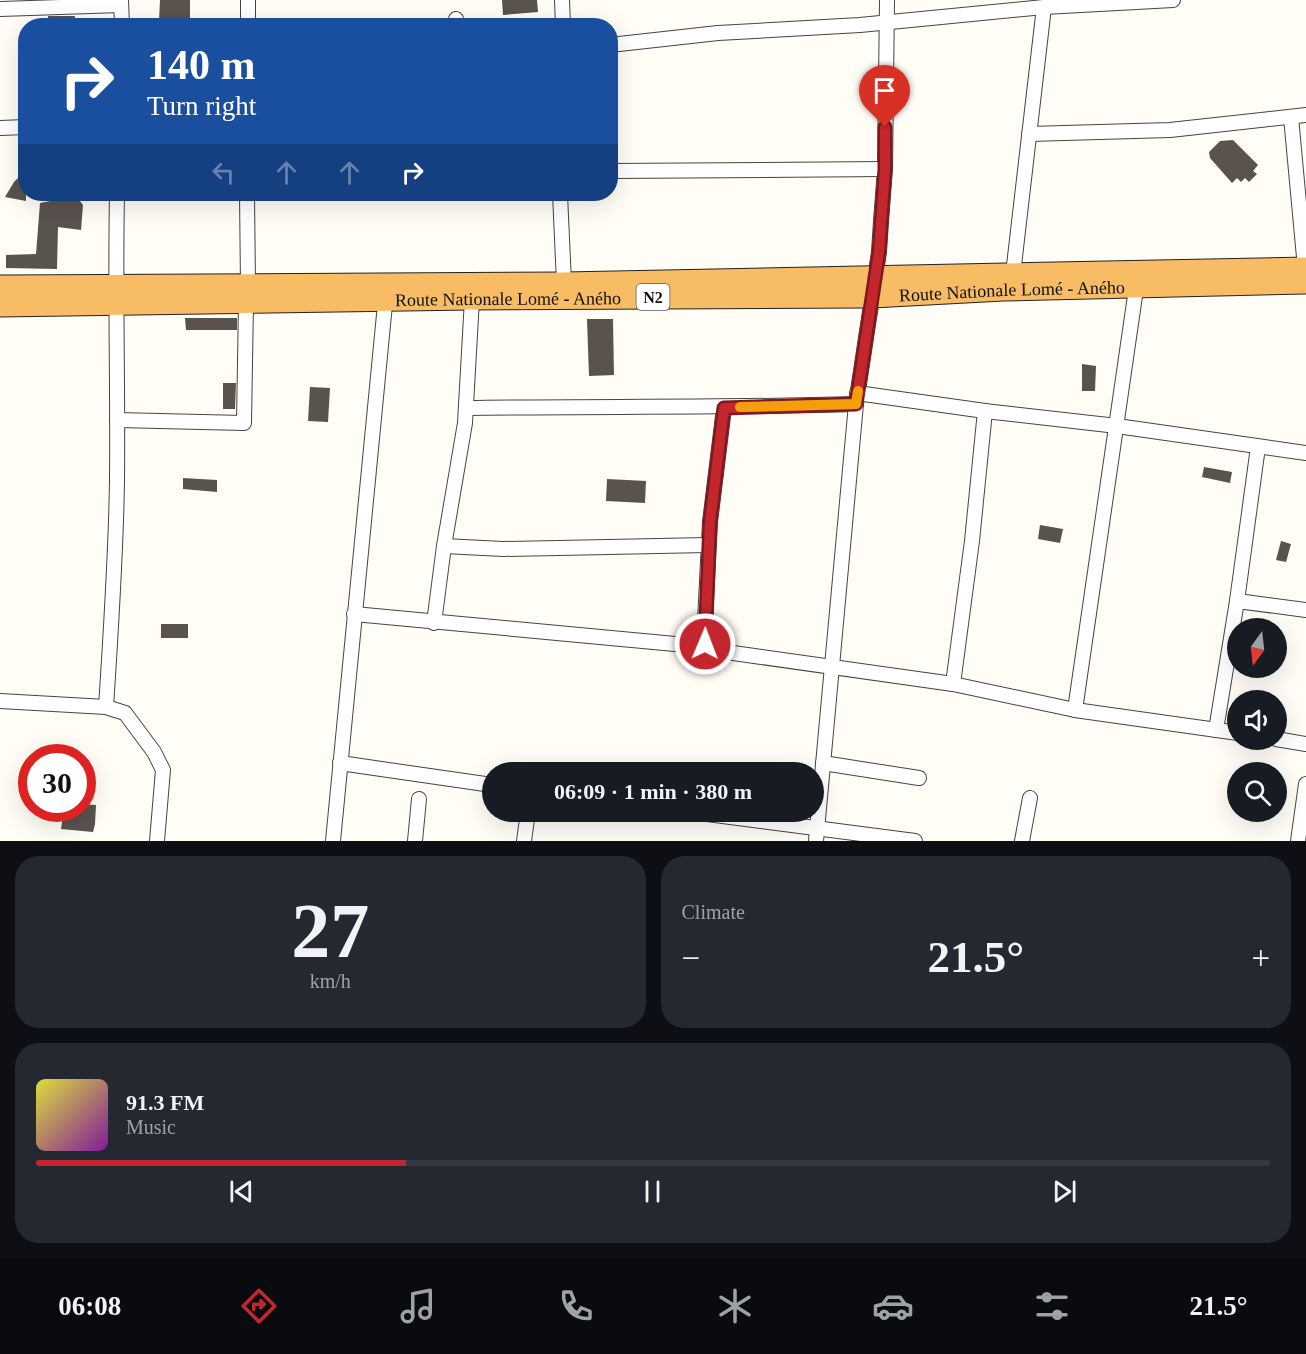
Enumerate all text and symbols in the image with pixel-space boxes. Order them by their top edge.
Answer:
icon: right [48,42,126,120]
text: 140 m [147,42,256,88]
pin [859,65,910,127]
icon: arrive [868,74,901,107]
text: Turn right [147,91,256,121]
icon: left [207,156,240,189]
icon: ahead [270,156,303,189]
icon: ahead [333,156,366,189]
icon: right [396,156,429,189]
street label: Route Nationale Lomé - Aného [898,277,1125,306]
road number: N2 [636,284,670,310]
street label: Route Nationale Lomé - Aného [395,288,621,310]
position arrow [673,612,737,676]
north arrow [1227,618,1287,678]
map controls [1227,618,1287,822]
button: sound [1227,690,1287,750]
speed limit sign: 30 [18,744,96,822]
button: search [1227,762,1287,822]
text: 06:09 · 1 min · 380 m [554,779,752,804]
text: 27 [291,887,369,974]
text: Climate [682,901,745,923]
text: 21.5° [927,932,1024,982]
text: − [682,940,700,976]
text: + [1251,940,1270,976]
text: km/h [310,970,351,992]
text: 91.3 FM [126,1090,204,1115]
text: Music [126,1116,176,1138]
icon: previous [225,1175,258,1208]
icon: pause [636,1175,669,1208]
icon: next [1048,1175,1081,1208]
icon: directions [238,1285,280,1327]
icon: music [397,1285,439,1327]
icon: phone [555,1285,597,1327]
icon: climate [714,1285,756,1327]
icon: car [872,1285,914,1327]
icon: filters [1031,1285,1073,1327]
text: 06:08 [58,1291,121,1321]
text: 21.5° [1190,1291,1248,1321]

